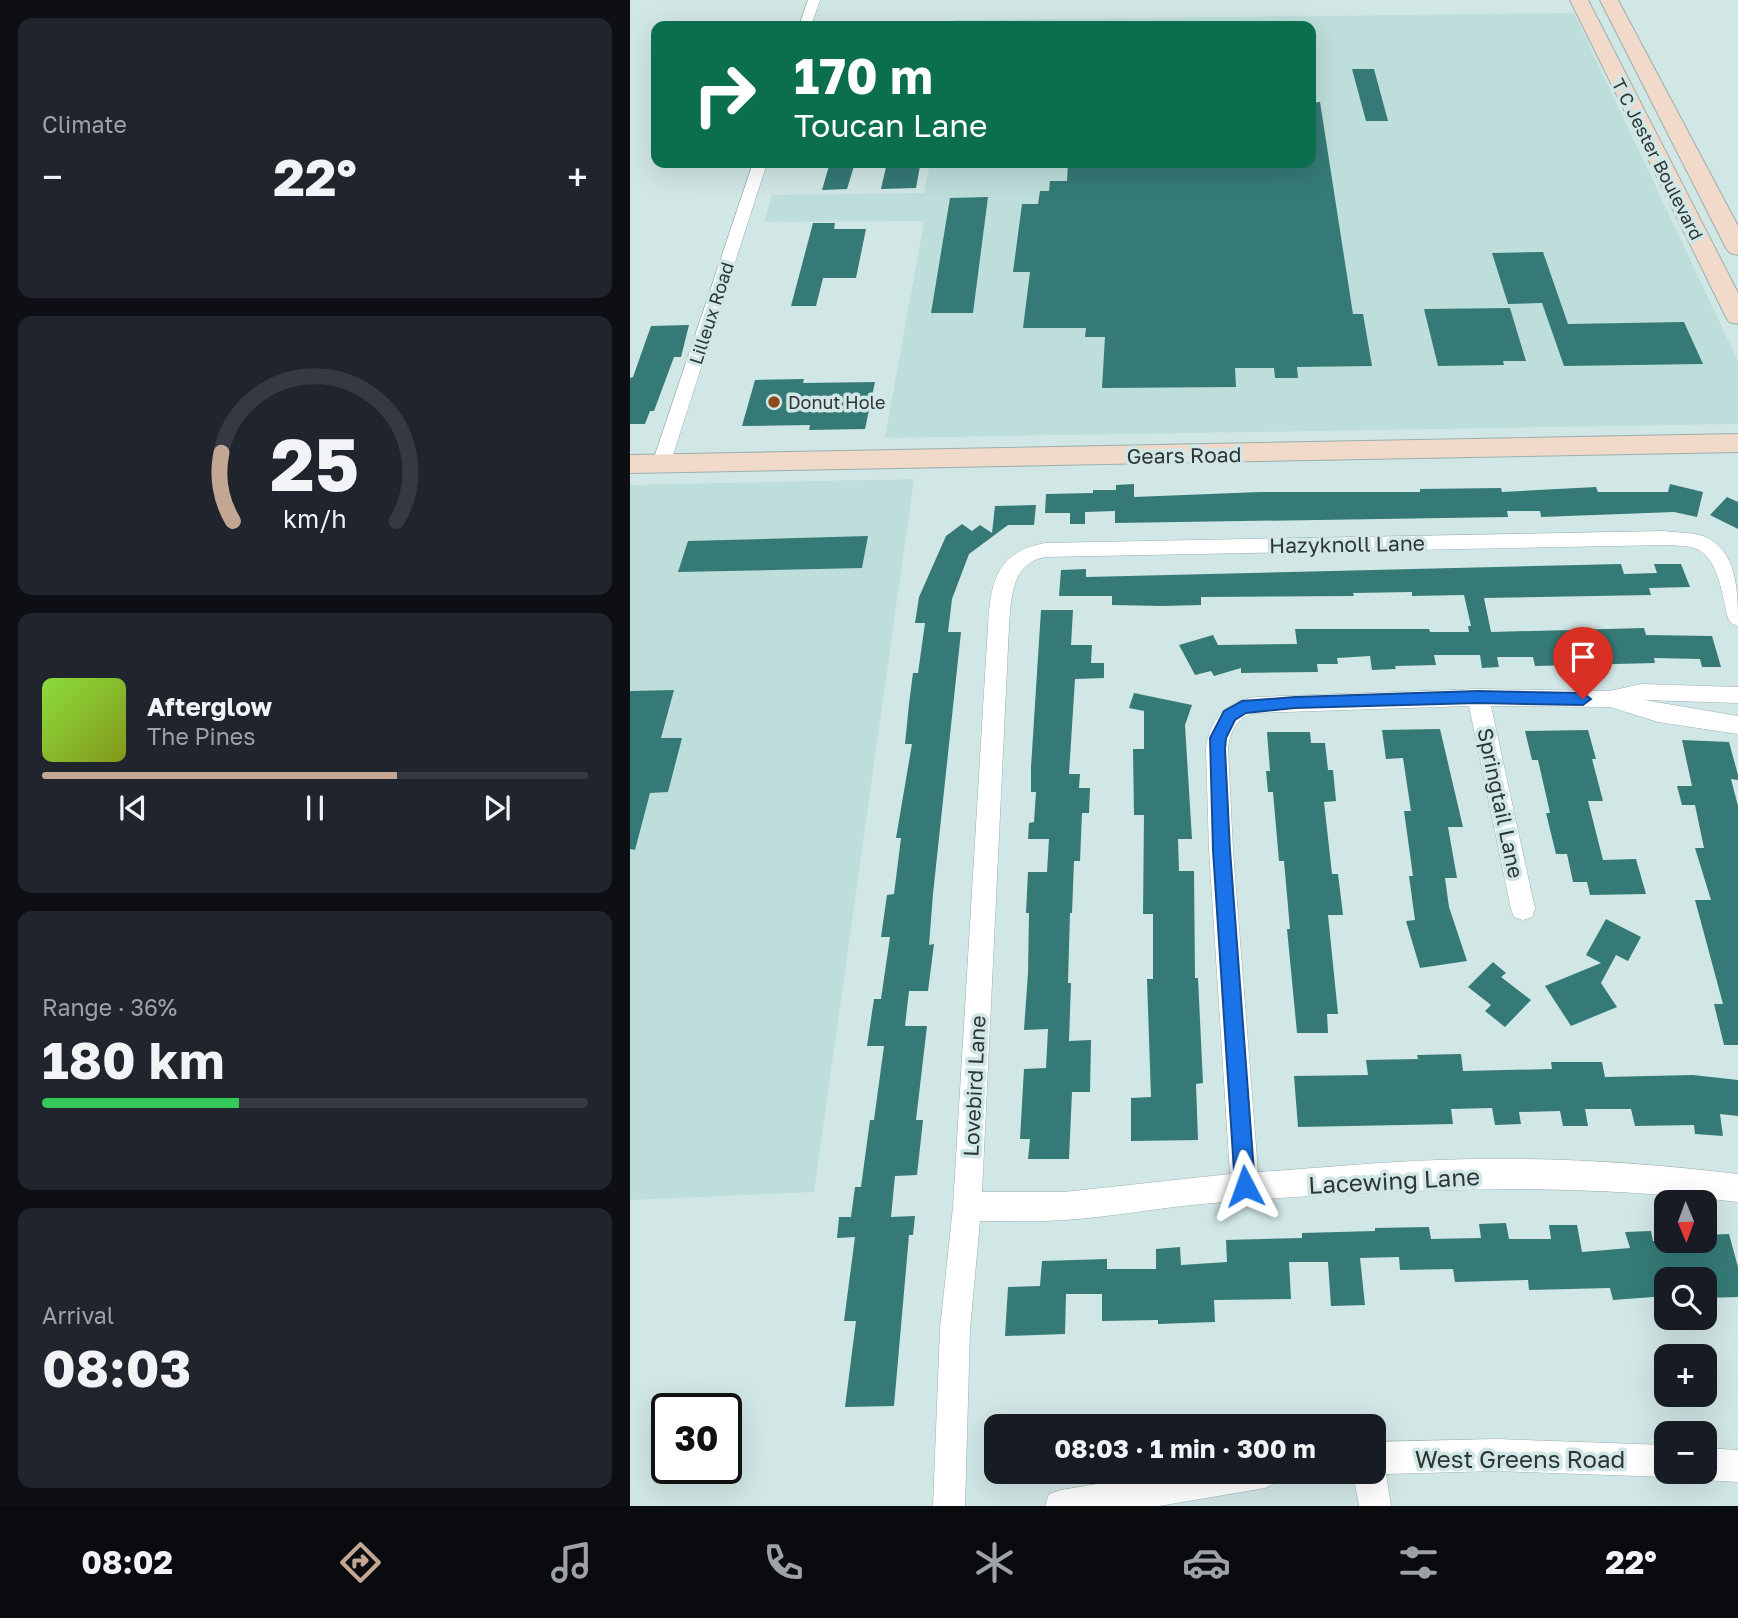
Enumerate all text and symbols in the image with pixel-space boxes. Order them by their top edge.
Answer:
text: 170 m [794,46,933,105]
icon: right [679,49,770,140]
street label: T C Jester Boulevard [1608,74,1708,244]
text: Toucan Lane [794,106,988,144]
text: Climate [42,110,127,138]
text: 22° [273,145,357,207]
text: − [42,154,63,199]
text: + [567,154,588,199]
street label: Lilleux Road [684,259,738,367]
place label: Donut Hole [788,391,886,413]
marker: Donut Hole [766,394,782,410]
text: 25 [271,421,359,508]
street label: Gears Road [1126,441,1242,469]
text: km/h [283,503,347,534]
street label: Hazyknoll Lane [1269,530,1425,558]
pin [1553,627,1613,699]
icon: arrive [1564,638,1602,676]
text: Afterglow [147,691,272,722]
text: The Pines [147,722,255,750]
street label: Springtail Lane [1472,725,1530,881]
icon: previous [114,789,152,827]
icon: pause [296,789,334,827]
icon: next [478,789,516,827]
text: Range · 36% [42,993,177,1021]
street label: Lovebird Lane [957,1015,991,1157]
text: 180 km [42,1028,225,1090]
position arrow [1208,1149,1282,1223]
street label: Lacewing Lane [1307,1161,1481,1199]
north arrow [1654,1190,1717,1253]
map controls [1654,1190,1717,1484]
button: search [1654,1267,1717,1330]
text: Arrival [42,1301,114,1329]
text: 08:03 [42,1336,191,1398]
button: + [1654,1344,1717,1407]
speed limit sign: 30 [651,1393,742,1484]
button: − [1654,1421,1717,1484]
text: 08:03 · 1 min · 300 m [1054,1433,1316,1464]
street label: West Greens Road [1415,1444,1625,1473]
icon: directions [336,1538,385,1587]
icon: music [547,1538,596,1587]
icon: phone [759,1538,808,1587]
icon: climate [970,1538,1019,1587]
icon: car [1182,1538,1231,1587]
icon: filters [1394,1538,1443,1587]
text: 08:02 [81,1543,173,1581]
text: 22° [1605,1543,1657,1581]

